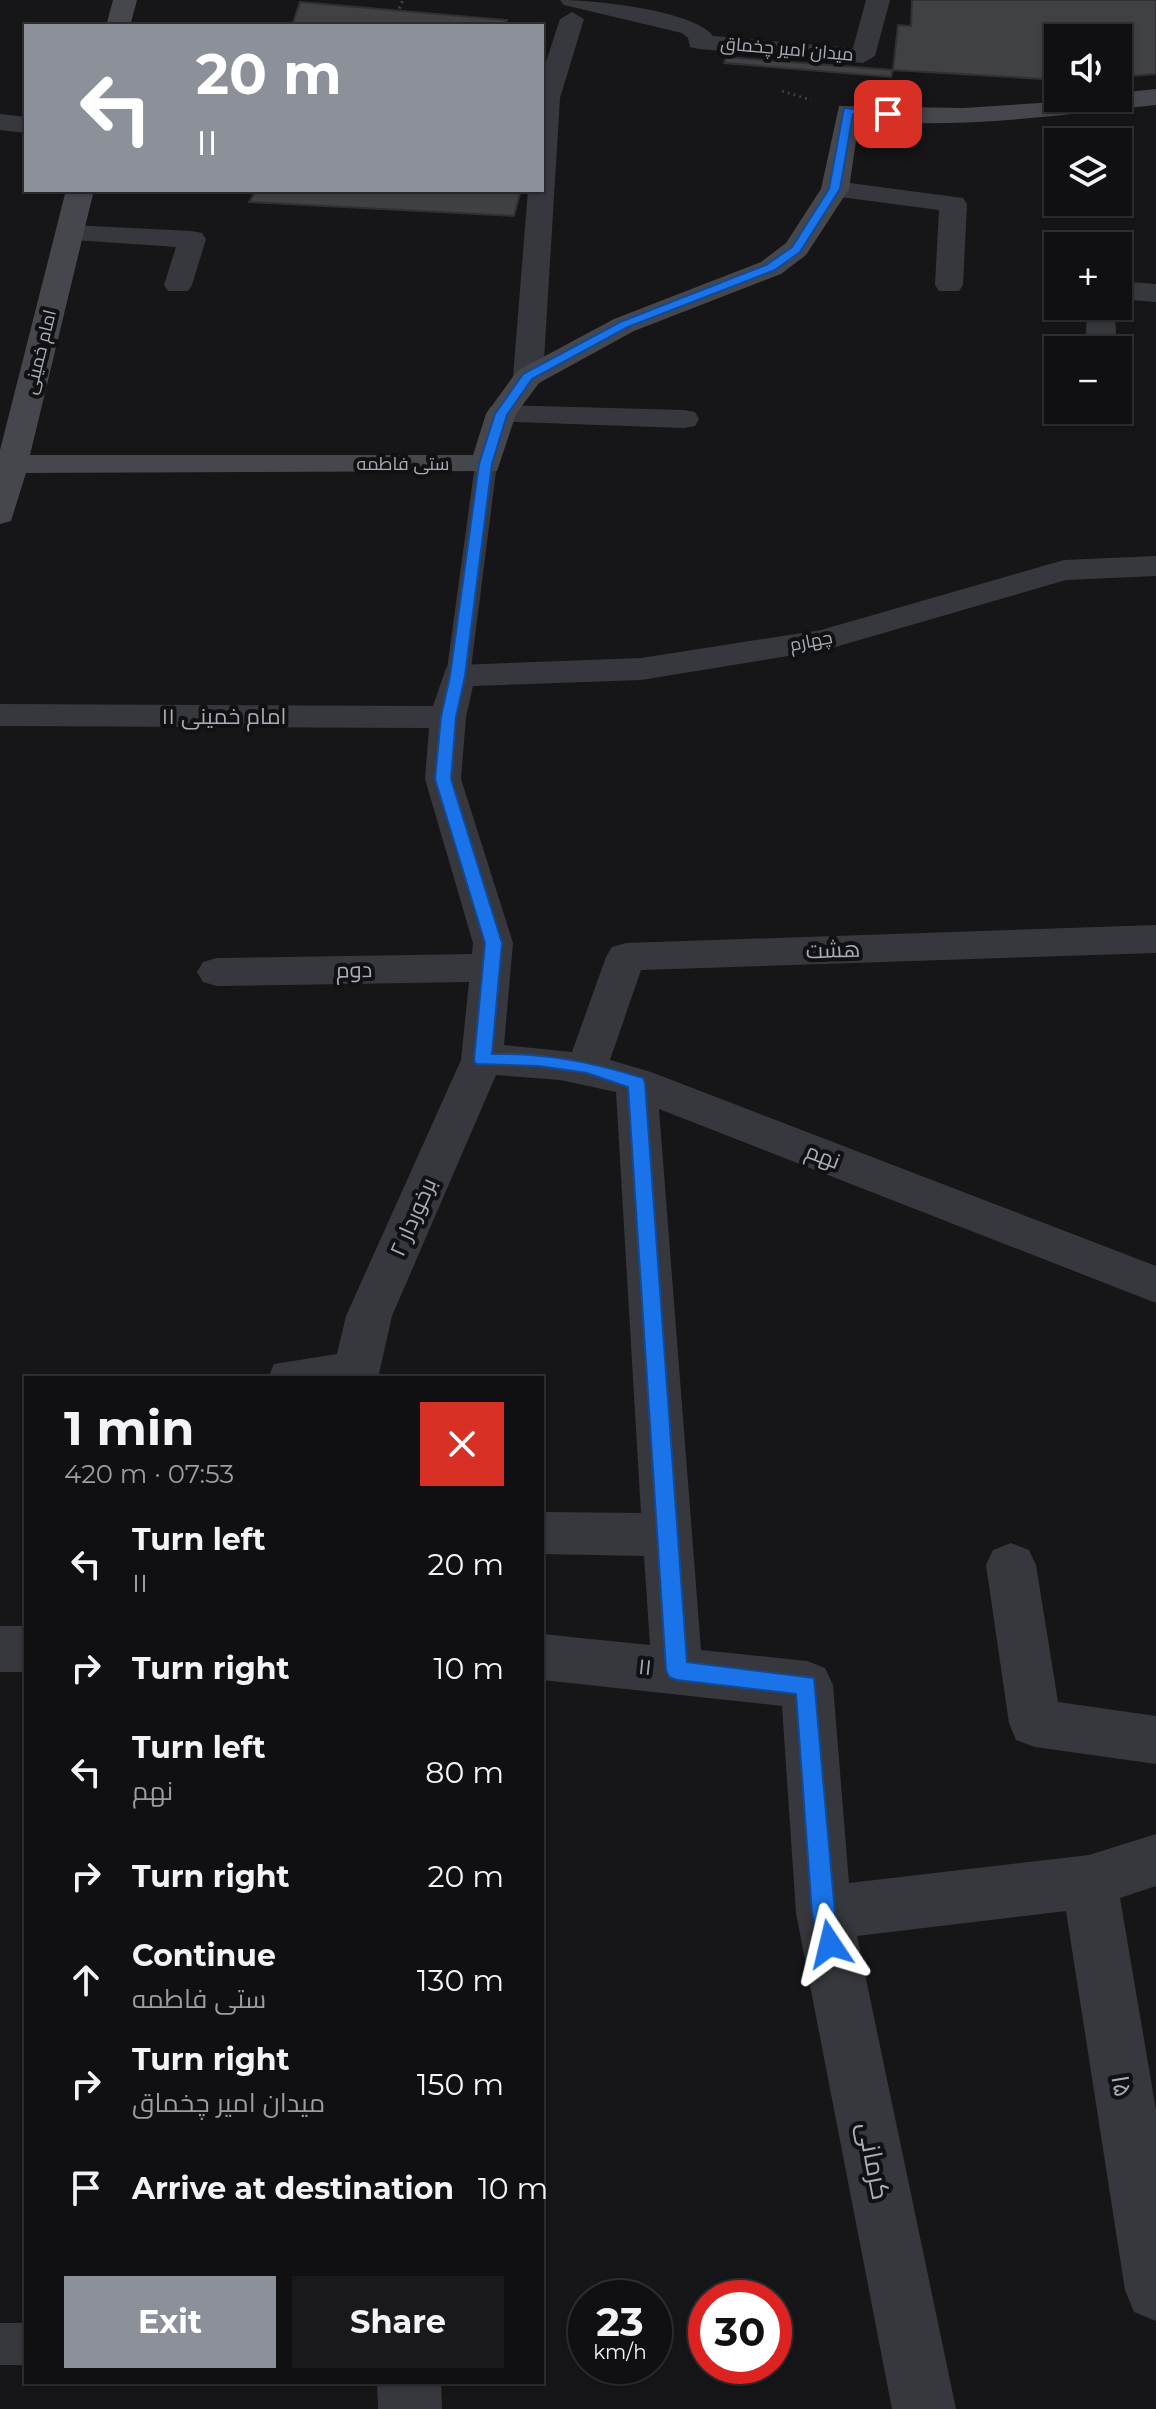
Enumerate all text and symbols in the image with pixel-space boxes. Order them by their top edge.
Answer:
map controls [1044,24,1132,424]
button: sound [1044,24,1132,112]
street label: میدان امیر چخماق [719,32,855,67]
text: 20 m [196,40,342,108]
icon: left [64,56,168,160]
pin [854,80,922,148]
icon: arrive [866,92,910,136]
text: ۱۱ [196,120,218,164]
button: layers [1044,128,1132,216]
button: + [1044,232,1132,320]
street label: امام خمینی [19,307,62,397]
button: − [1044,336,1132,424]
street label: ستی فاطمه [357,453,449,475]
street label: چهارم [788,626,834,657]
street label: امام خمینی ۱۱ [162,703,286,732]
street label: هشت [805,936,861,964]
street label: دوم [336,956,372,986]
street label: نهم [801,1137,844,1177]
street label: برخوردار ۲ [384,1174,442,1260]
text: 1 min [64,1399,194,1457]
button: close [420,1402,504,1486]
text: 420 m · 07:53 [64,1458,234,1490]
text: Turn left [132,1521,265,1558]
icon: left [64,1542,108,1586]
text: 20 m [427,1546,504,1583]
text: ۱۱ [132,1567,148,1599]
icon: right [64,1646,108,1690]
text: Turn right [132,1650,289,1687]
text: 10 m [434,1650,504,1687]
street label: ۱۱ [637,1653,653,1681]
text: Turn left [132,1729,265,1766]
icon: left [64,1750,108,1794]
text: 80 m [425,1754,504,1791]
text: نهم [132,1775,173,1807]
icon: right [64,1854,108,1898]
text: Turn right [132,1858,289,1895]
text: 20 m [427,1858,504,1895]
position arrow [788,1902,872,1986]
text: Continue [132,1937,276,1974]
icon: ahead [64,1958,108,2002]
text: 130 m [417,1962,504,1999]
text: ستی فاطمه [132,1983,266,2015]
text: Turn right [132,2041,289,2078]
icon: right [64,2062,108,2106]
text: 150 m [417,2066,504,2103]
street label: ۱۵ [1104,2073,1140,2099]
text: میدان امیر چخماق [132,2087,325,2119]
street label: کرمانی [851,2119,897,2203]
icon: arrive [64,2166,108,2210]
text: Arrive at destination [132,2170,454,2207]
text: 10 m [478,2170,548,2207]
button: Exit [64,2276,276,2368]
button: Share [292,2276,504,2368]
speed limit sign: 30 [688,2280,792,2384]
text: 23 [596,2297,644,2346]
text: km/h [593,2340,647,2364]

